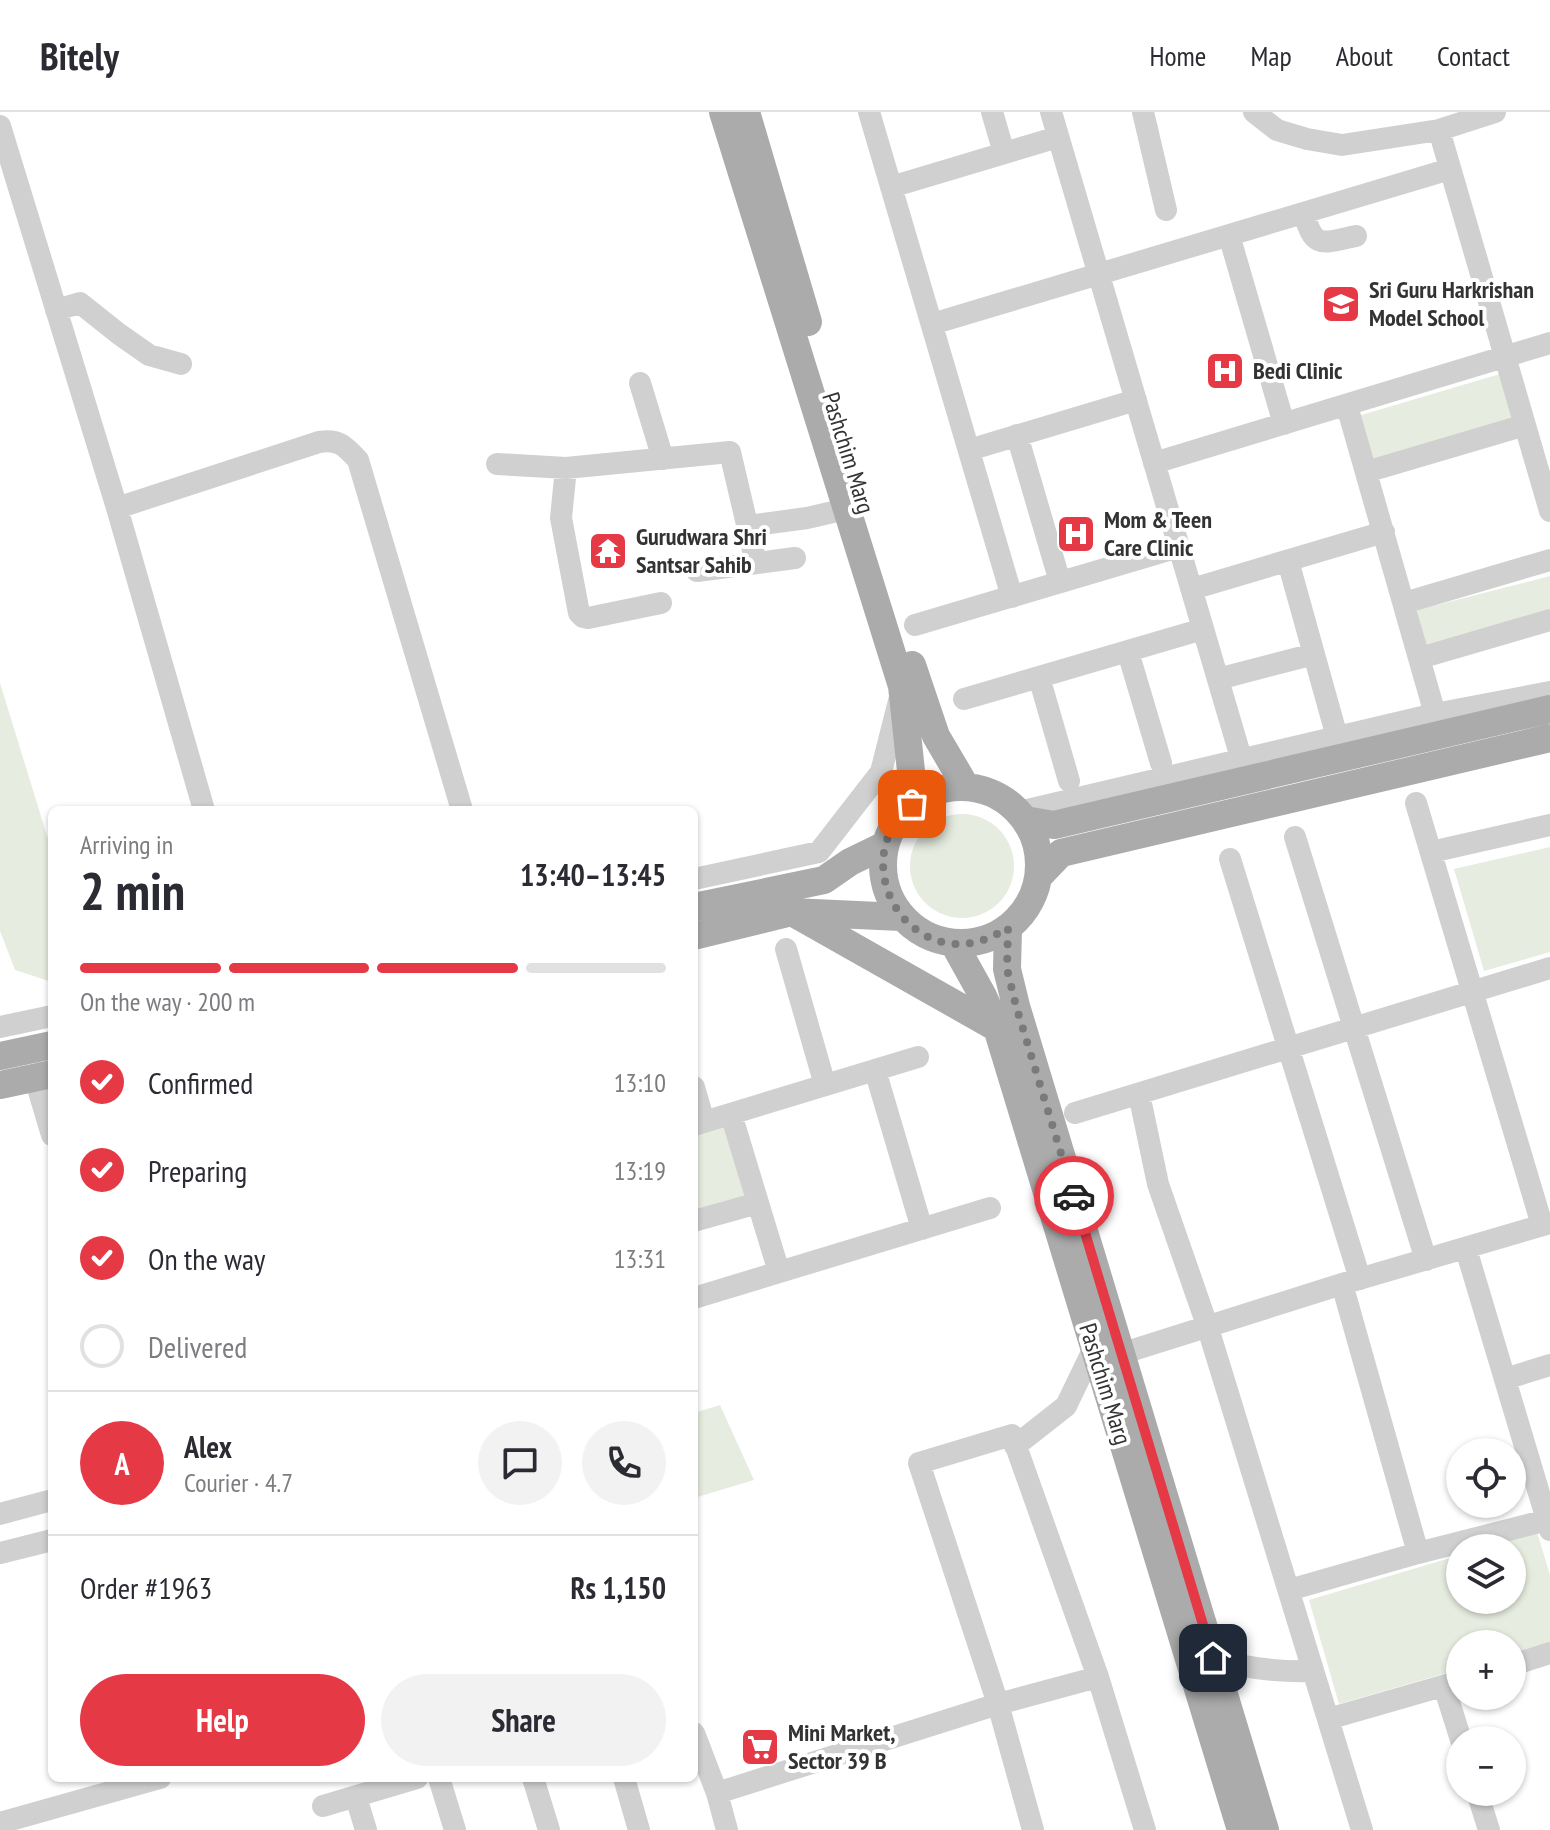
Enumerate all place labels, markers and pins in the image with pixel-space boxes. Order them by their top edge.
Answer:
place label: Sri Guru Harkrishan Model School [1369,274,1534,333]
school or university icon: Sri Guru Harkrishan Model School [1320,283,1362,325]
hospital icon: Bedi Clinic [1204,350,1246,392]
place label: Bedi Clinic [1253,355,1343,386]
place label: Mom & Teen Care Clinic [1104,504,1212,563]
hospital icon: Mom & Teen Care Clinic [1055,513,1097,555]
place label: Gurudwara Shri Santsar Sahib [636,521,767,580]
temple icon: Gurudwara Shri Santsar Sahib [587,530,629,572]
pin [878,770,946,838]
pin [1179,1624,1247,1692]
place label: Mini Market, Sector 39 B [788,1717,895,1776]
supermarket icon: Mini Market, Sector 39 B [739,1726,781,1768]

